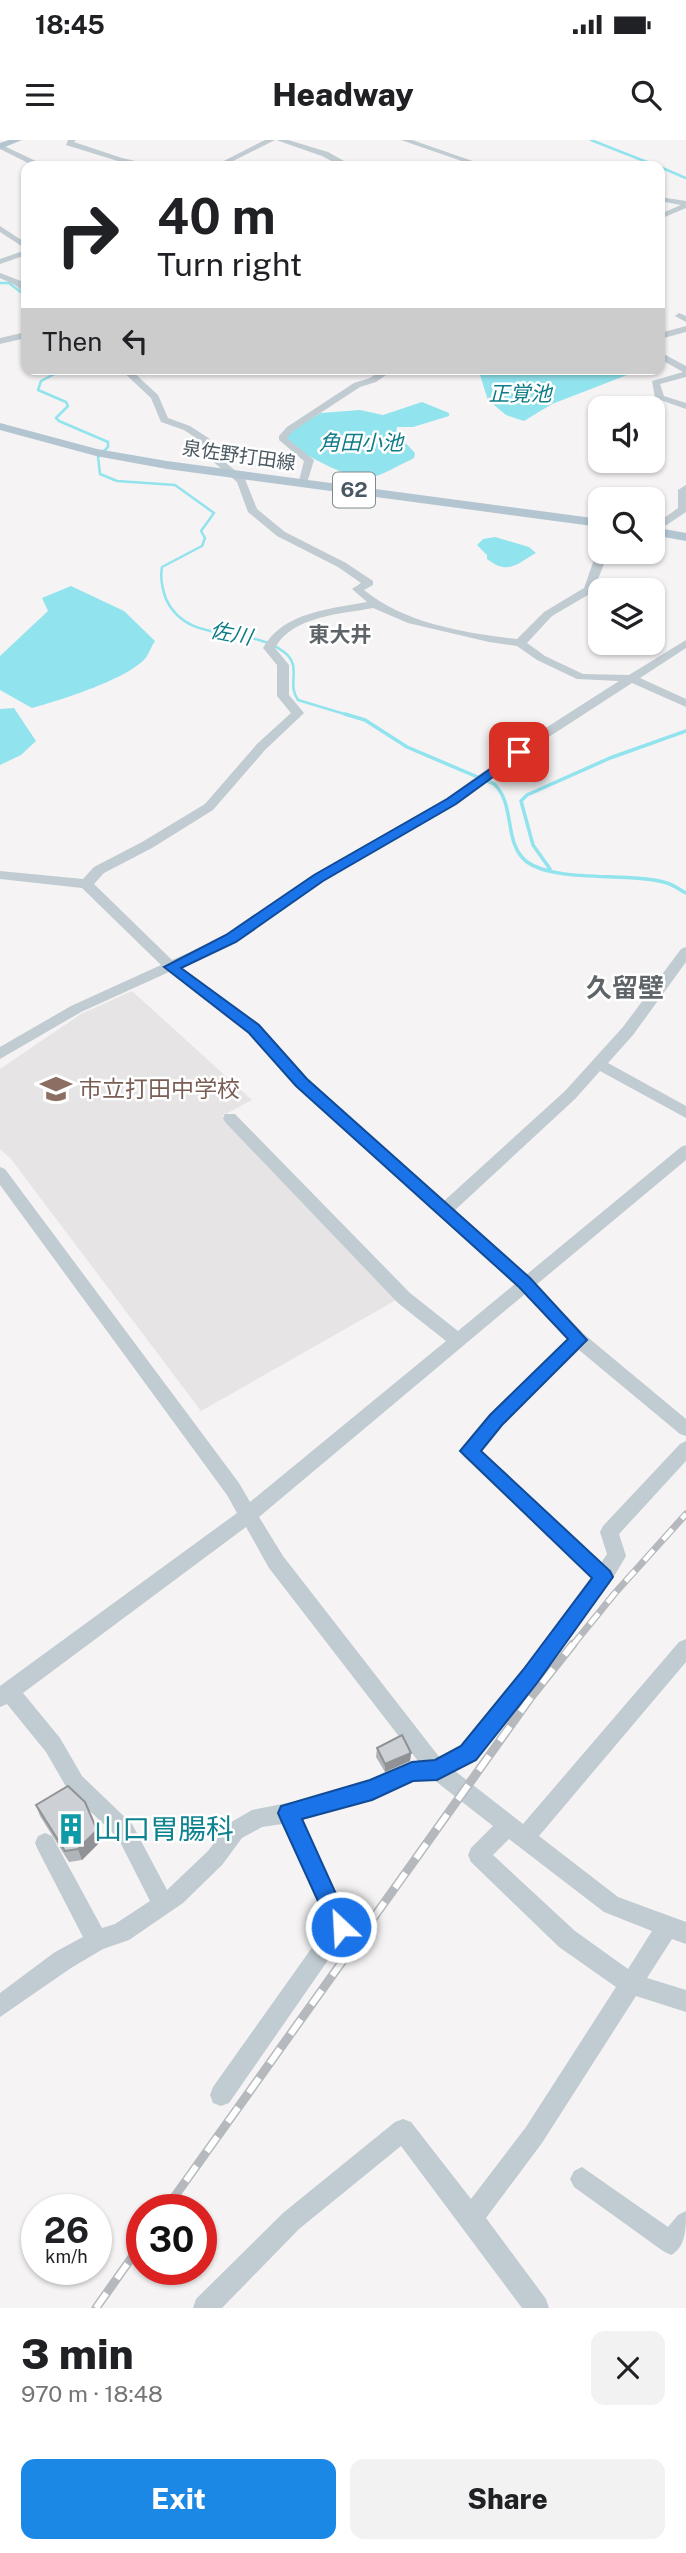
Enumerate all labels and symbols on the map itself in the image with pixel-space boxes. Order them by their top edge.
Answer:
water label: 正覚池 [489,381,553,406]
water label: 角田小池 [319,430,405,455]
street label: 泉佐野打田線 [181,436,297,474]
road number: 62 [333,472,375,508]
water label: 佐川 [208,617,256,650]
district label: 東大井 [309,622,372,647]
pin [489,722,549,782]
district label: 久留壁 [586,972,664,1003]
school or university icon: 市立打田中学校 [39,1072,73,1106]
place label: 市立打田中学校 [79,1075,240,1102]
building icon: 山口胃腸科 [54,1812,88,1846]
place label: 山口胃腸科 [94,1812,234,1845]
position arrow [304,1890,378,1964]
speed limit sign: 30 [126,2194,217,2285]

